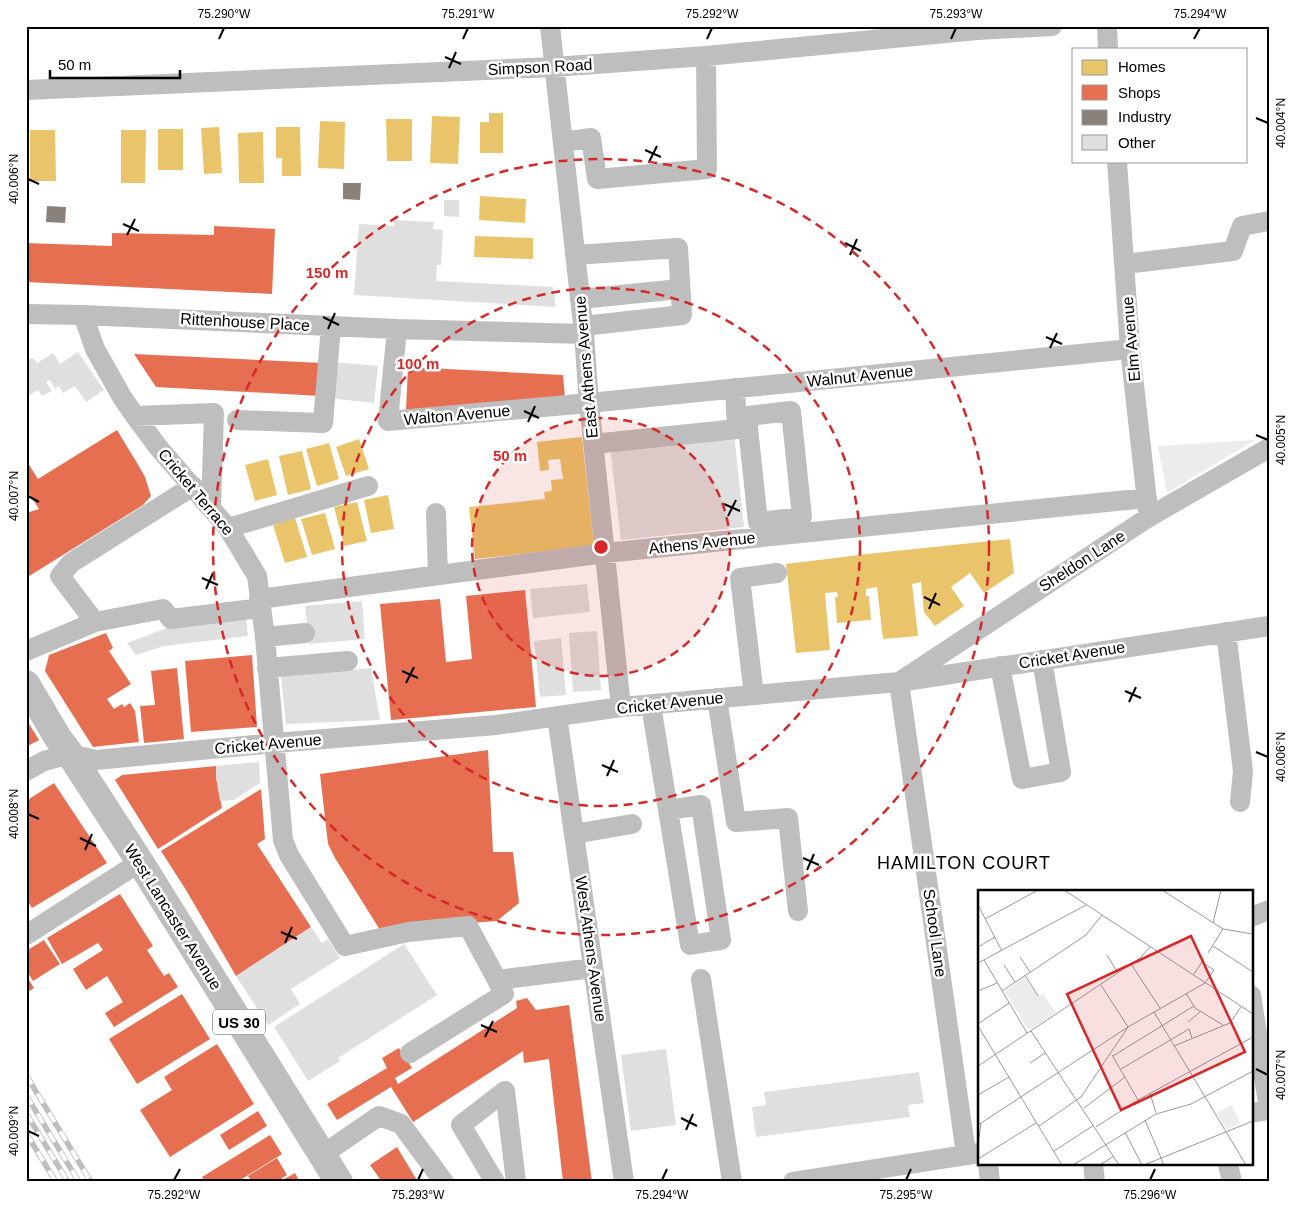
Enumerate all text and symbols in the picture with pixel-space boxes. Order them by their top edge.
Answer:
text: 75.290°W [198,7,251,21]
text: 75.291°W [442,7,495,21]
text: 75.292°W [686,7,739,21]
text: 75.293°W [930,7,983,21]
text: 75.294°W [1174,7,1227,21]
scale bar [50,48,180,80]
legend [1072,48,1248,162]
text: 50 m [58,56,91,73]
street label: Simpson Road [487,56,593,78]
text: Homes [1118,58,1166,75]
text: Shops [1118,84,1161,101]
text: 40.004°N [1274,98,1288,148]
text: Industry [1118,108,1172,125]
text: Other [1118,134,1156,151]
text: 40.006°N [7,154,21,204]
text: 150 m [306,264,348,281]
street label: East Athens Avenue [571,295,601,439]
street label: Elm Avenue [1119,296,1143,382]
street label: Rittenhouse Place [180,310,310,334]
text: 100 m [397,355,439,372]
street label: Walnut Avenue [806,362,914,390]
street label: Walton Avenue [403,402,511,428]
text: 40.005°N [1274,415,1288,465]
street label: Cricket Terrace [155,445,237,539]
text: 50 m [493,447,527,464]
text: 40.007°N [7,471,21,521]
street label: Sheldon Lane [1036,527,1128,595]
street label: Athens Avenue [648,529,756,557]
centre of rings [592,538,610,556]
street label: Cricket Avenue [1018,638,1126,672]
street label: Cricket Avenue [616,689,724,717]
street label: Cricket Avenue [214,731,322,757]
text: 40.006°N [1274,732,1288,782]
text: 40.008°N [7,789,21,839]
street label: West Lancaster Avenue [121,841,225,993]
district label: HAMILTON COURT [877,853,1051,873]
street label: West Athens Avenue [572,875,610,1023]
street label: School Lane [920,888,950,978]
inset map [978,890,1252,1166]
road number: US 30 [213,1010,265,1034]
text: 40.007°N [1274,1050,1288,1100]
text: 40.009°N [7,1106,21,1156]
text: 75.292°W [148,1188,201,1202]
text: 75.293°W [392,1188,445,1202]
text: 75.294°W [636,1188,689,1202]
text: 75.295°W [880,1188,933,1202]
text: 75.296°W [1124,1188,1177,1202]

